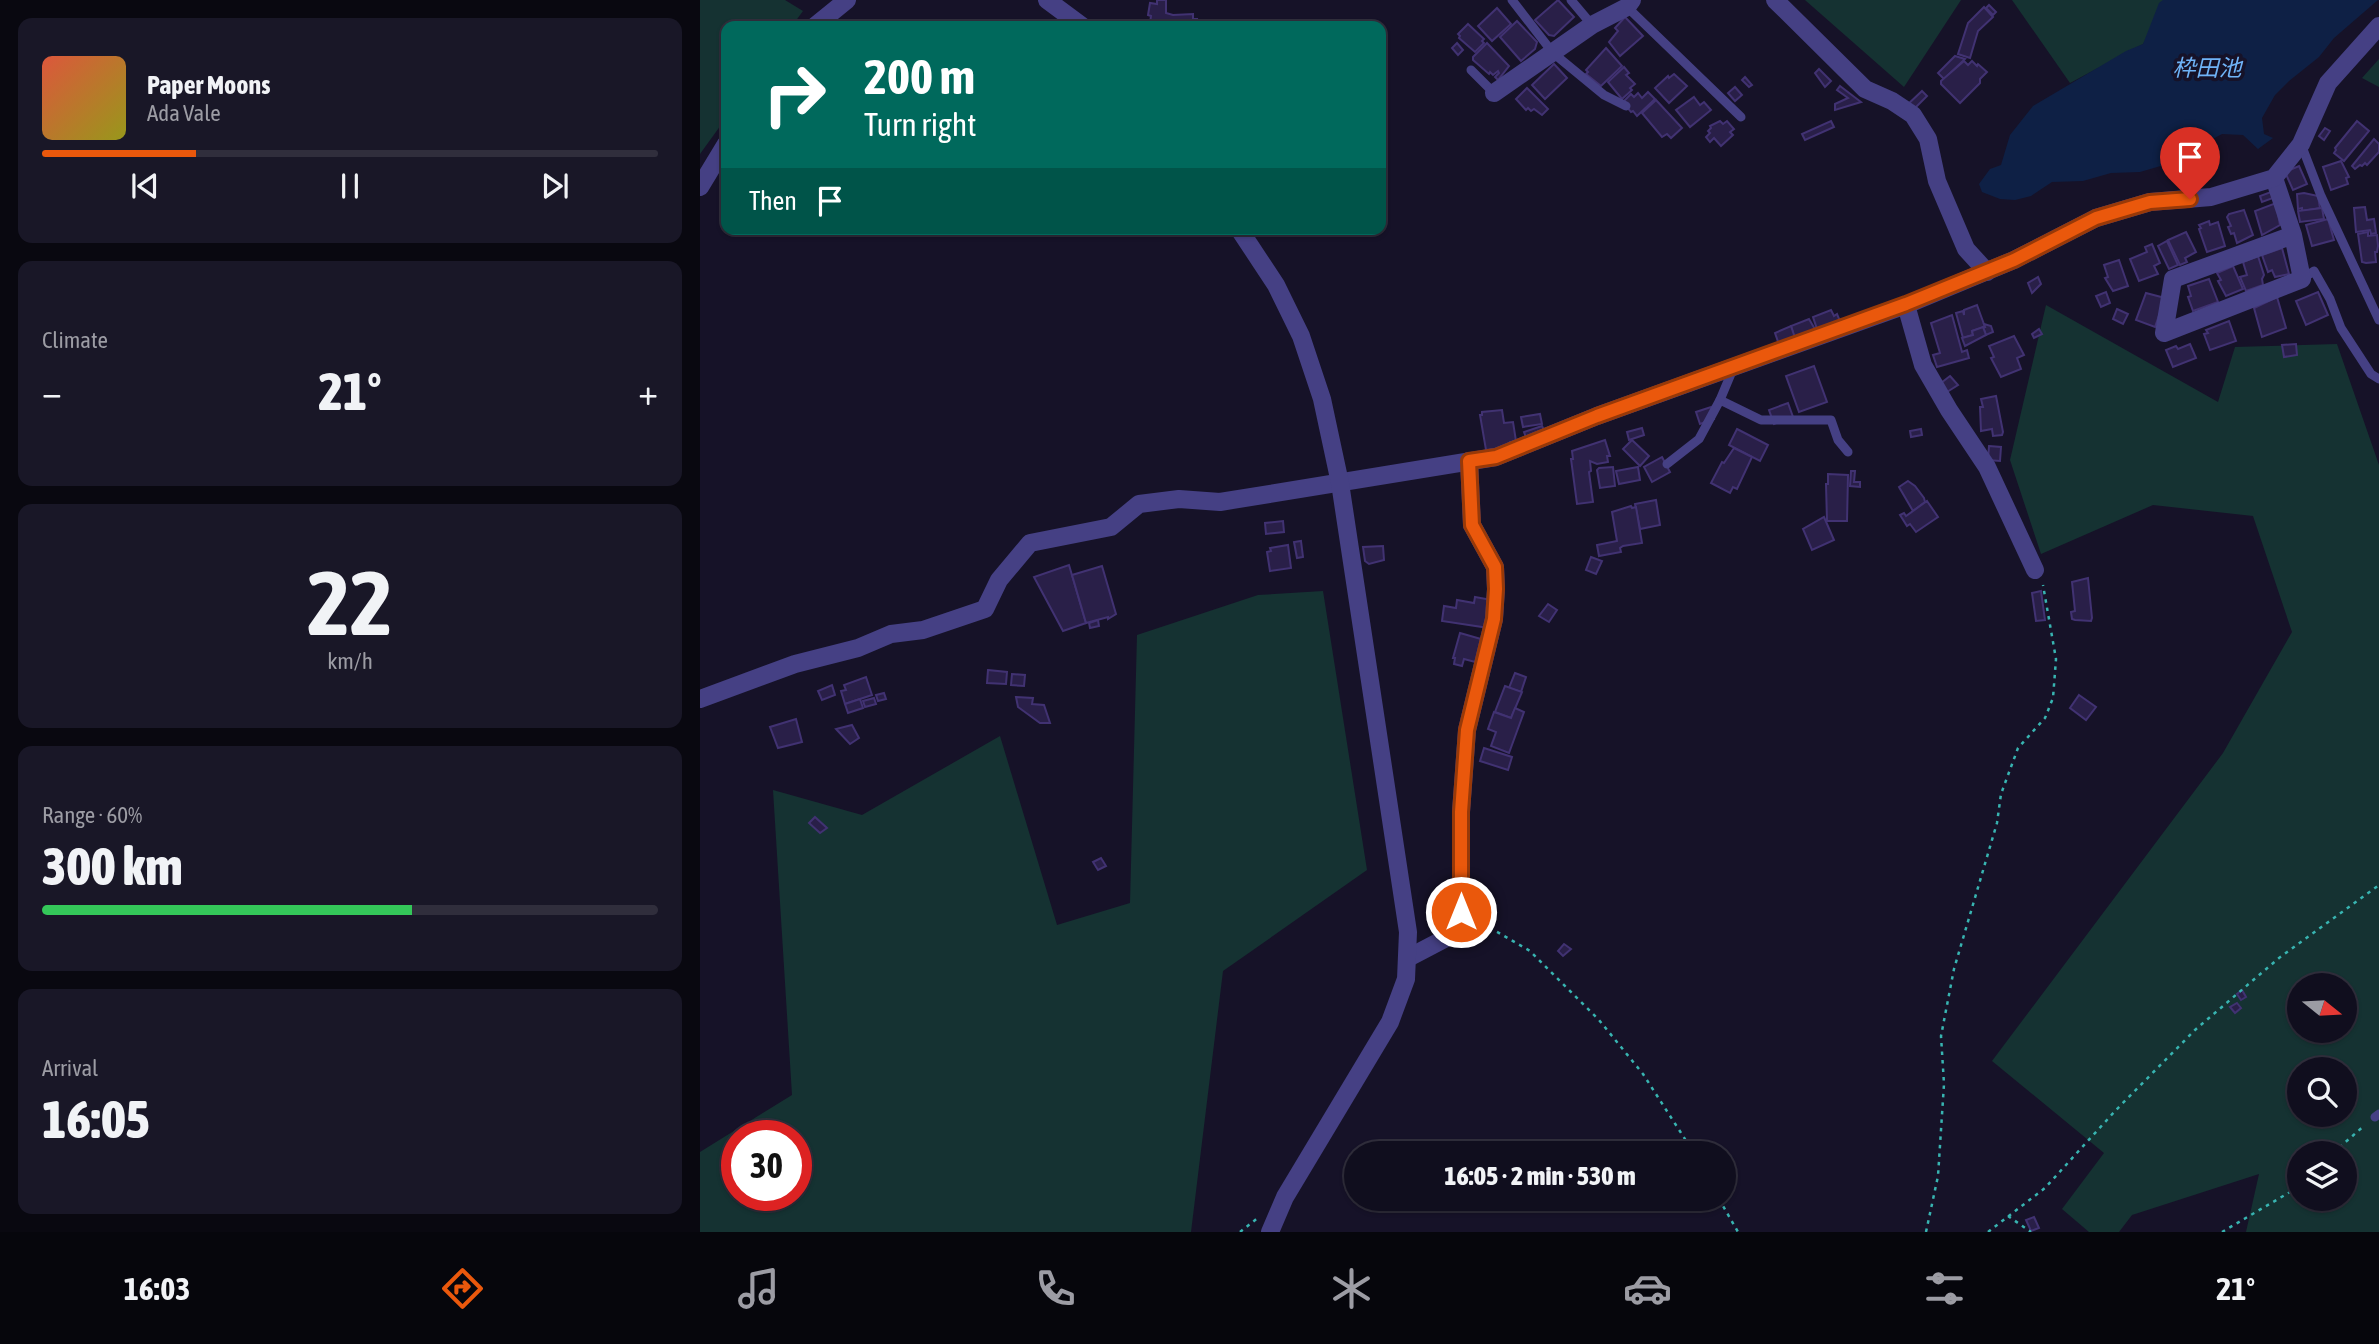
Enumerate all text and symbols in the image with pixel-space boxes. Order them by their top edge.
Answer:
text: 200 m [864,48,975,104]
icon: right [749,49,840,140]
water label: 枠田池 [2173,55,2244,81]
text: Paper Moons [147,70,270,100]
text: Ada Vale [147,100,221,126]
text: Turn right [864,106,977,143]
pin [2160,127,2220,199]
icon: arrive [2171,138,2209,176]
icon: previous [126,167,164,205]
icon: pause [331,167,369,205]
icon: next [536,167,574,205]
icon: arrive [811,182,849,220]
text: Then [749,186,797,216]
text: Climate [42,327,108,353]
text: 21° [318,361,382,421]
text: − [42,370,62,413]
text: + [638,370,658,413]
text: 22 [307,550,393,654]
text: km/h [327,648,373,674]
text: Range · 60% [42,802,142,828]
text: 300 km [42,836,183,896]
position arrow [1424,875,1498,949]
north arrow [2287,973,2357,1043]
map controls [2287,973,2357,1211]
text: Arrival [42,1055,98,1081]
button: search [2287,1057,2357,1127]
text: 16:05 [42,1089,150,1149]
speed limit sign: 30 [721,1120,812,1211]
button: layers [2287,1141,2357,1211]
text: 16:05 · 2 min · 530 m [1444,1161,1636,1191]
icon: directions [438,1264,487,1313]
icon: music [734,1264,783,1313]
icon: phone [1031,1264,1080,1313]
icon: climate [1327,1264,1376,1313]
icon: car [1623,1264,1672,1313]
icon: filters [1920,1264,1969,1313]
text: 16:03 [124,1270,190,1307]
text: 21° [2216,1270,2255,1307]

